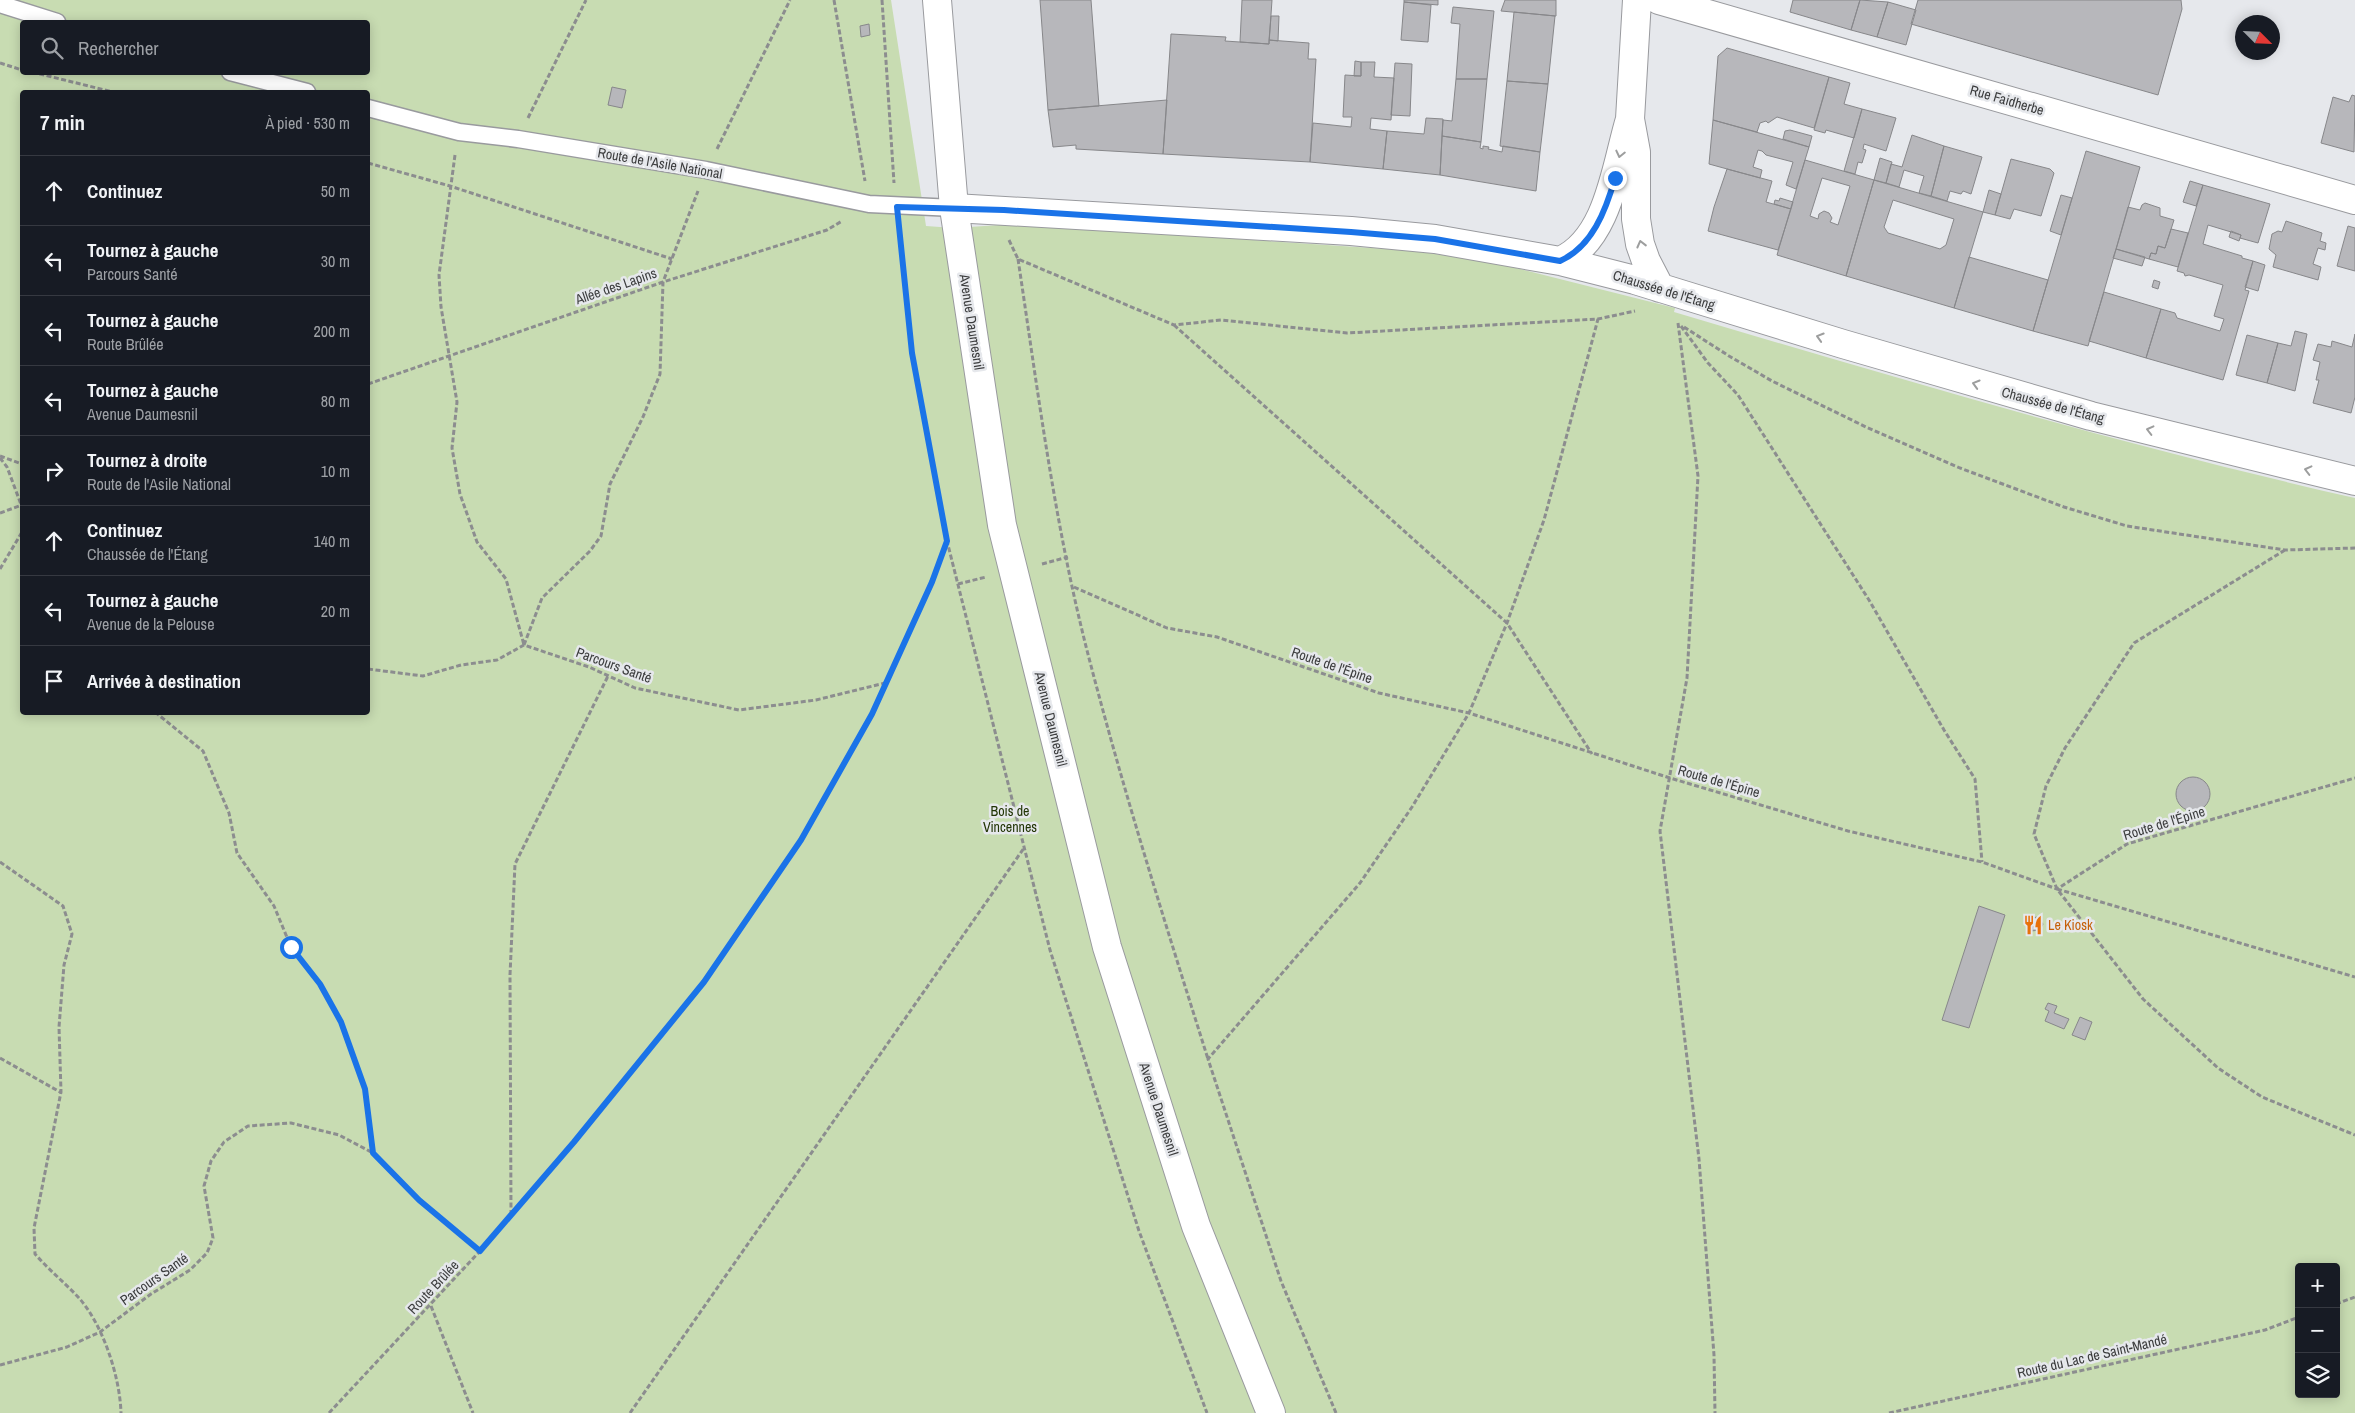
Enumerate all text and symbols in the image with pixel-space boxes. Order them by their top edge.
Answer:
north arrow [2235,15,2280,60]
search box [20,20,370,75]
icon: search [38,34,66,62]
text: Rechercher [78,35,159,61]
street label: Rue Faidherbe [1968,81,2046,119]
text: 7 min [40,108,85,137]
text: À pied · 530 m [265,112,350,134]
street label: Route de l'Asile National [596,143,724,183]
one-way arrow [1615,150,1626,159]
route end [1604,167,1627,190]
icon: ahead [40,177,68,205]
text: Continuez [87,178,162,204]
text: 50 m [321,180,350,202]
text: Tournez à gauche [87,237,218,263]
one-way arrow [1636,239,1647,248]
icon: left [40,247,68,275]
text: 30 m [321,250,350,272]
text: Parcours Santé [87,263,177,285]
street label: Allée des Lapins [572,264,659,309]
street label: Chaussée de l'Étang [1611,266,1718,314]
street label: Avenue Daumesnil [955,272,988,371]
text: Tournez à gauche [87,307,218,333]
icon: left [40,317,68,345]
text: 200 m [314,320,350,342]
text: Route Brûlée [87,333,164,355]
one-way arrow [1817,333,1825,343]
text: Tournez à gauche [87,377,218,403]
one-way arrow [1973,379,1981,389]
street label: Chaussée de l'Étang [2000,383,2107,428]
icon: left [40,387,68,415]
text: 80 m [321,390,350,412]
text: Avenue Daumesnil [87,403,198,425]
one-way arrow [2146,425,2155,436]
text: Tournez à droite [87,447,207,473]
icon: right [40,457,68,485]
text: 10 m [321,460,350,482]
one-way arrow [2304,465,2312,475]
text: Route de l'Asile National [87,473,231,495]
text: Continuez [87,517,162,543]
icon: ahead [40,527,68,555]
text: 140 m [314,530,350,552]
text: Chaussée de l'Étang [87,543,208,565]
text: Tournez à gauche [87,587,218,613]
icon: left [40,597,68,625]
text: 20 m [321,600,350,622]
text: Avenue de la Pelouse [87,613,214,635]
street label: Parcours Santé [574,643,654,687]
street label: Route de l'Épine [1289,643,1375,687]
icon: arrive [40,667,68,695]
text: Arrivée à destination [87,668,241,694]
street label: Avenue Daumesnil [1030,669,1071,768]
street label: Route de l'Épine [1676,761,1762,801]
park label: Bois de Vincennes [983,802,1037,836]
street label: Route de l'Épine [2121,802,2207,844]
restaurant icon: Le Kiosk [2022,914,2044,936]
place label: Le Kiosk [2048,916,2093,934]
route start [280,936,303,959]
street label: Avenue Daumesnil [1135,1059,1183,1158]
street label: Parcours Santé [116,1249,192,1309]
street label: Route Brûlée [404,1256,462,1318]
map controls [2295,1263,2340,1398]
button: + [2295,1263,2340,1308]
button: − [2295,1308,2340,1353]
street label: Route du Lac de Saint-Mandé [2015,1330,2169,1382]
button: layers [2295,1353,2340,1398]

